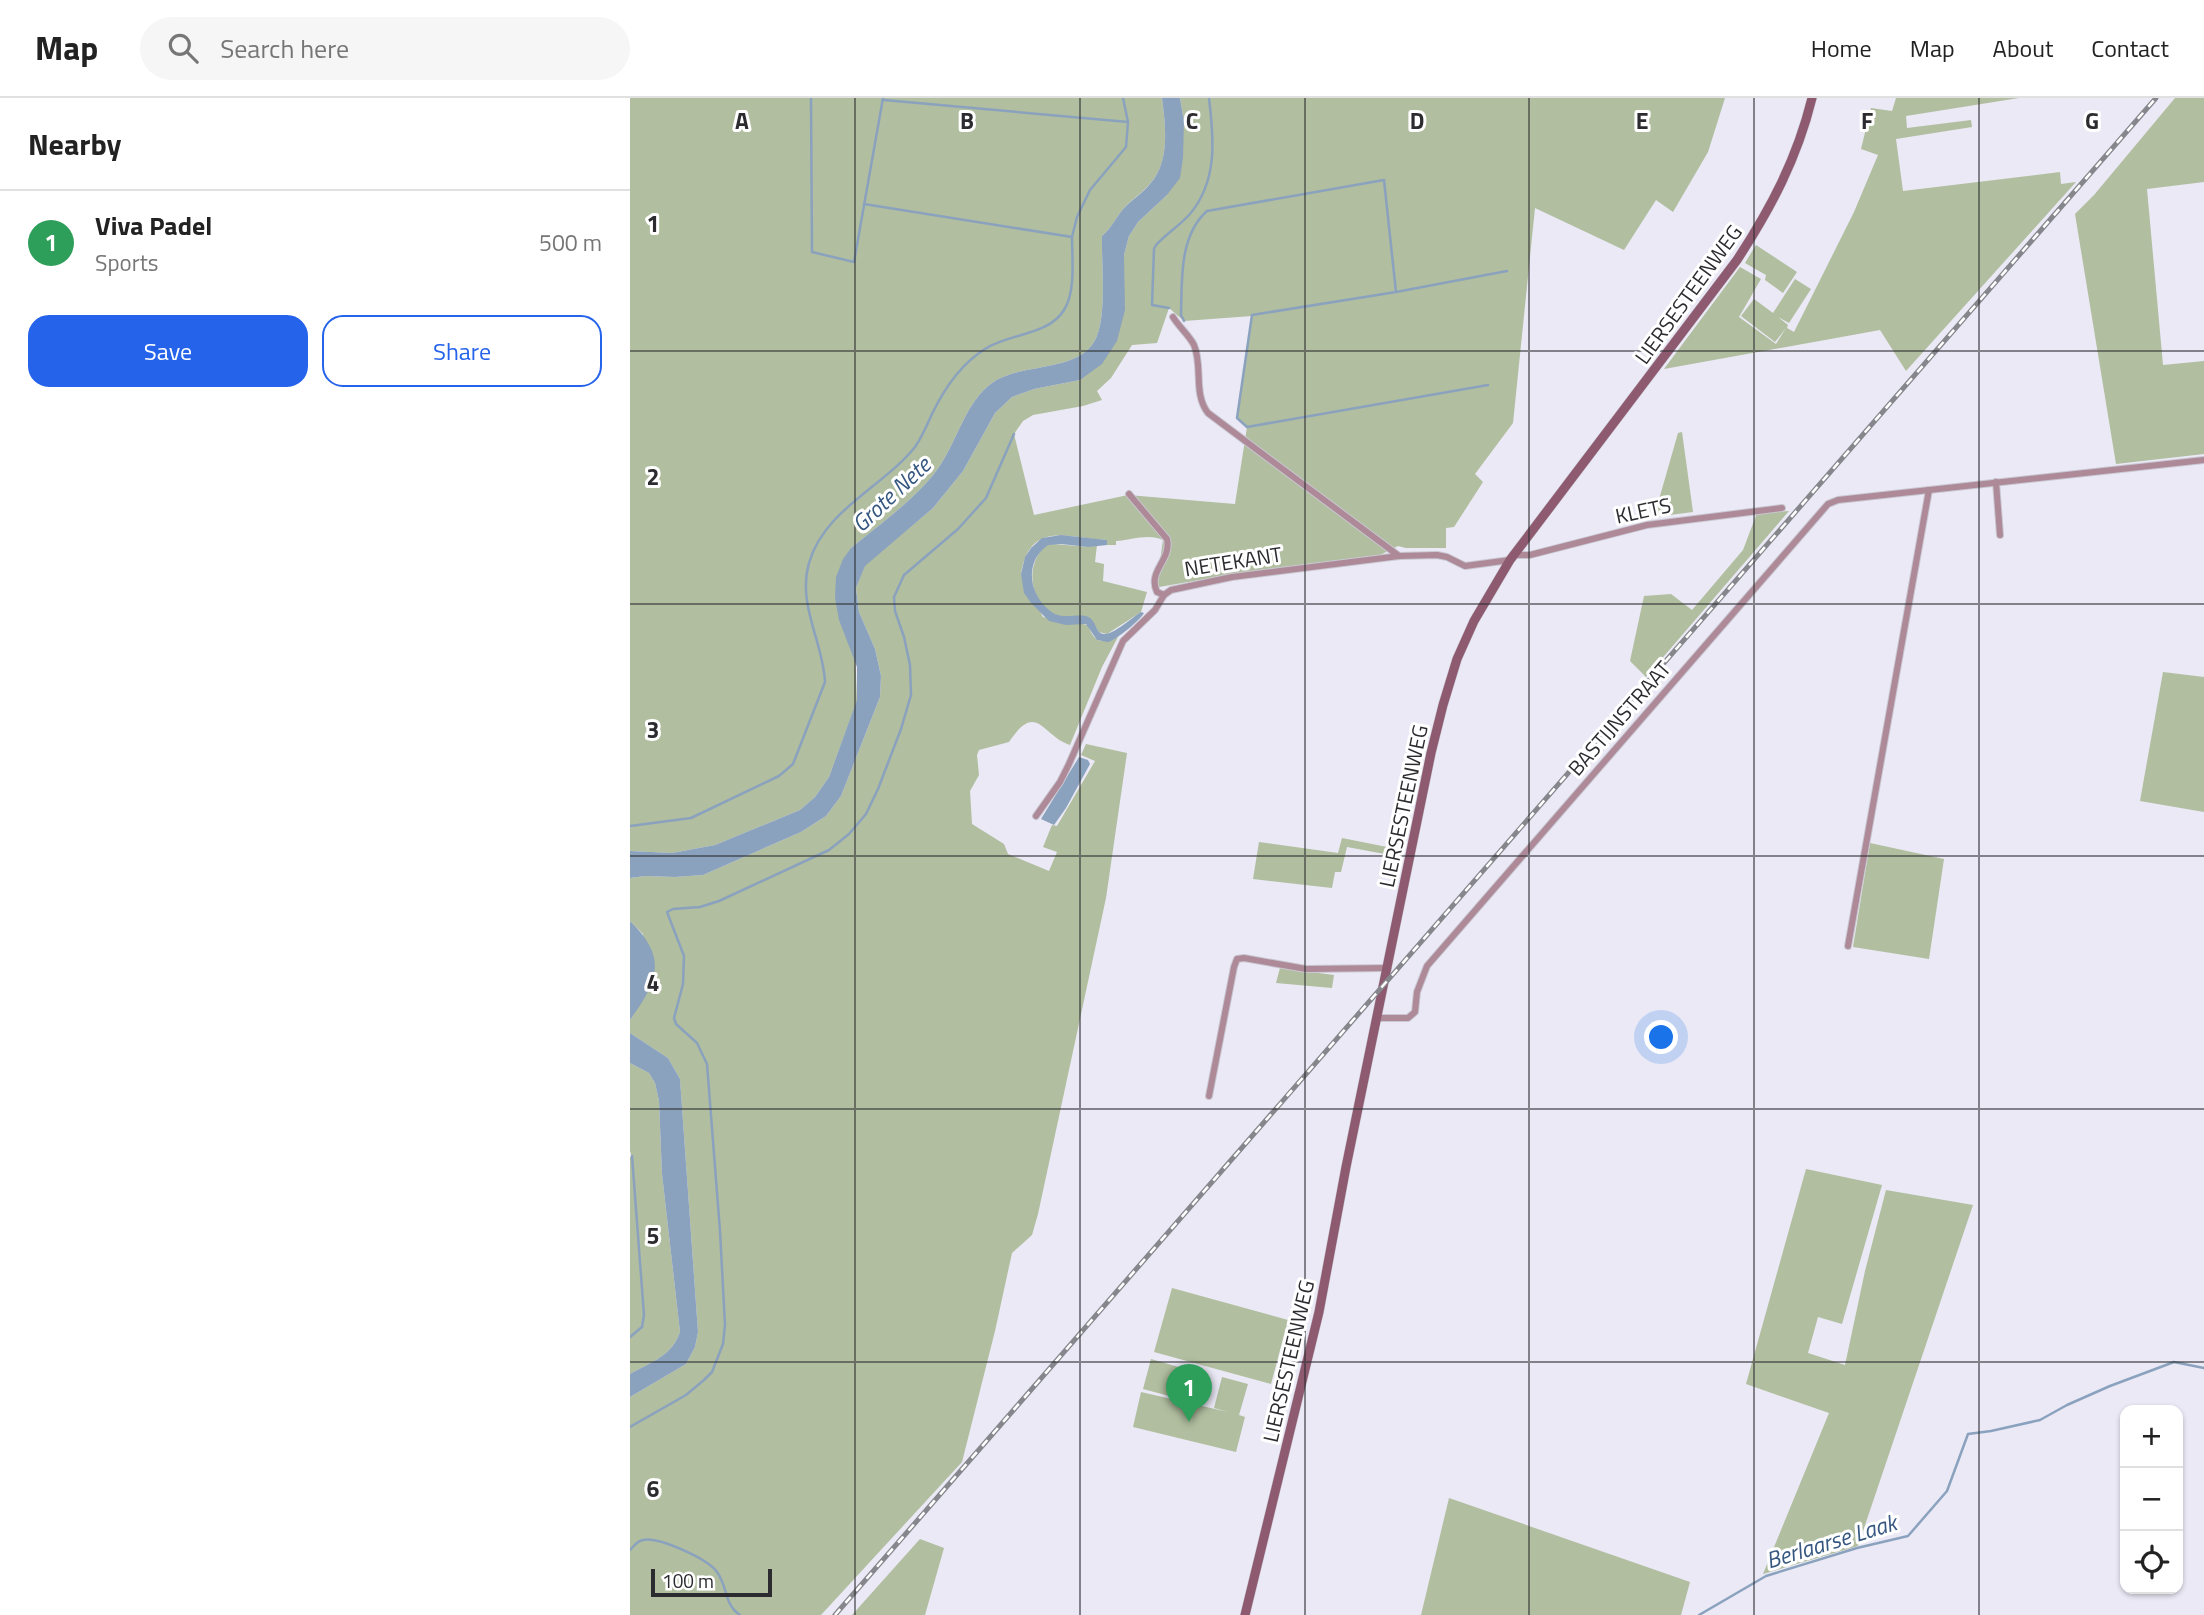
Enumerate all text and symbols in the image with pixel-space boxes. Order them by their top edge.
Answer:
search box [140,17,630,80]
text: Map [35,23,98,73]
icon: search [164,29,202,67]
text: Search here [220,29,349,68]
text: Home [1811,30,1872,66]
text: Map [1910,30,1955,66]
text: About [1993,30,2053,66]
text: Contact [2091,30,2169,66]
text: A [735,103,749,138]
text: B [960,103,974,138]
text: C [1186,103,1198,138]
text: D [1410,103,1424,138]
text: E [1636,103,1648,138]
text: F [1861,103,1873,138]
text: G [2085,103,2099,138]
text: Nearby [28,121,121,167]
text: Viva Padel [95,206,212,245]
text: 1 [647,206,659,241]
street label: LIERSESTEENWEG [1626,218,1750,370]
text: 1 [45,225,57,260]
text: 500 m [539,225,602,260]
text: Sports [95,245,158,280]
button: Save [28,315,308,387]
button: Share [322,315,602,387]
water label: Grote Nete [843,447,940,540]
text: 2 [647,459,659,494]
street label: KLETS [1612,489,1674,531]
street label: NETEKANT [1182,538,1284,584]
street label: BASTIJNSTRAAT [1560,653,1678,783]
text: 3 [647,712,659,747]
street label: LIERSESTEENWEG [1370,722,1436,890]
text: 4 [647,965,659,1000]
your location [1644,1020,1678,1054]
text: 5 [647,1218,659,1253]
street label: LIERSESTEENWEG [1254,1277,1322,1445]
pin: 1 [1166,1364,1212,1422]
map controls [2120,1405,2183,1594]
button: + [2120,1405,2183,1468]
button: − [2120,1468,2183,1531]
text: 6 [647,1471,660,1506]
water label: Berlaarse Laak [1761,1504,1903,1577]
button: locate [2120,1531,2183,1594]
scale bar [651,1566,772,1598]
text: 100 m [662,1566,714,1595]

